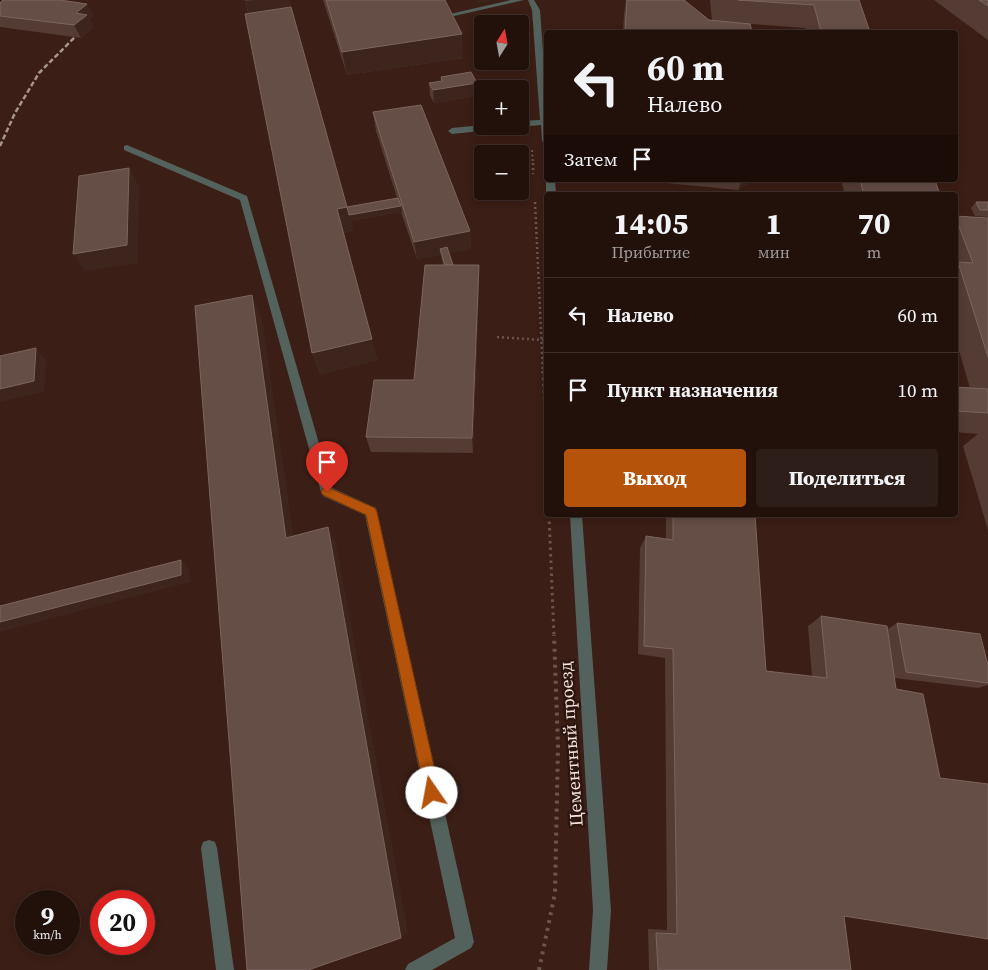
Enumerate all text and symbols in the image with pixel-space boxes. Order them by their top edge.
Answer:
north arrow [474,15,529,70]
map controls [474,15,529,200]
text: 60 m [647,44,724,92]
icon: left [564,50,629,115]
button: + [474,80,529,135]
text: Налево [647,89,722,119]
button: − [474,145,529,200]
icon: arrive [628,145,656,173]
text: Затем [564,146,618,172]
text: 14:05 [613,203,688,244]
text: 1 [766,203,782,244]
text: 70 [857,203,891,244]
text: Прибытие [611,241,690,263]
text: мин [758,241,790,263]
text: m [867,241,881,263]
icon: left [564,301,592,329]
text: Налево [607,302,674,328]
text: 60 m [897,302,938,328]
icon: arrive [564,376,592,404]
text: Пункт назначения [607,377,778,403]
text: 10 m [897,377,938,403]
pin [306,441,348,492]
icon: arrive [313,448,341,476]
button: Выход [564,449,746,507]
button: Поделиться [756,449,938,507]
street label: Цементный проезд [552,661,589,827]
position arrow [405,766,457,818]
speed limit sign: 20 [90,890,155,955]
text: 9 [41,899,54,933]
text: km/h [33,927,62,943]

